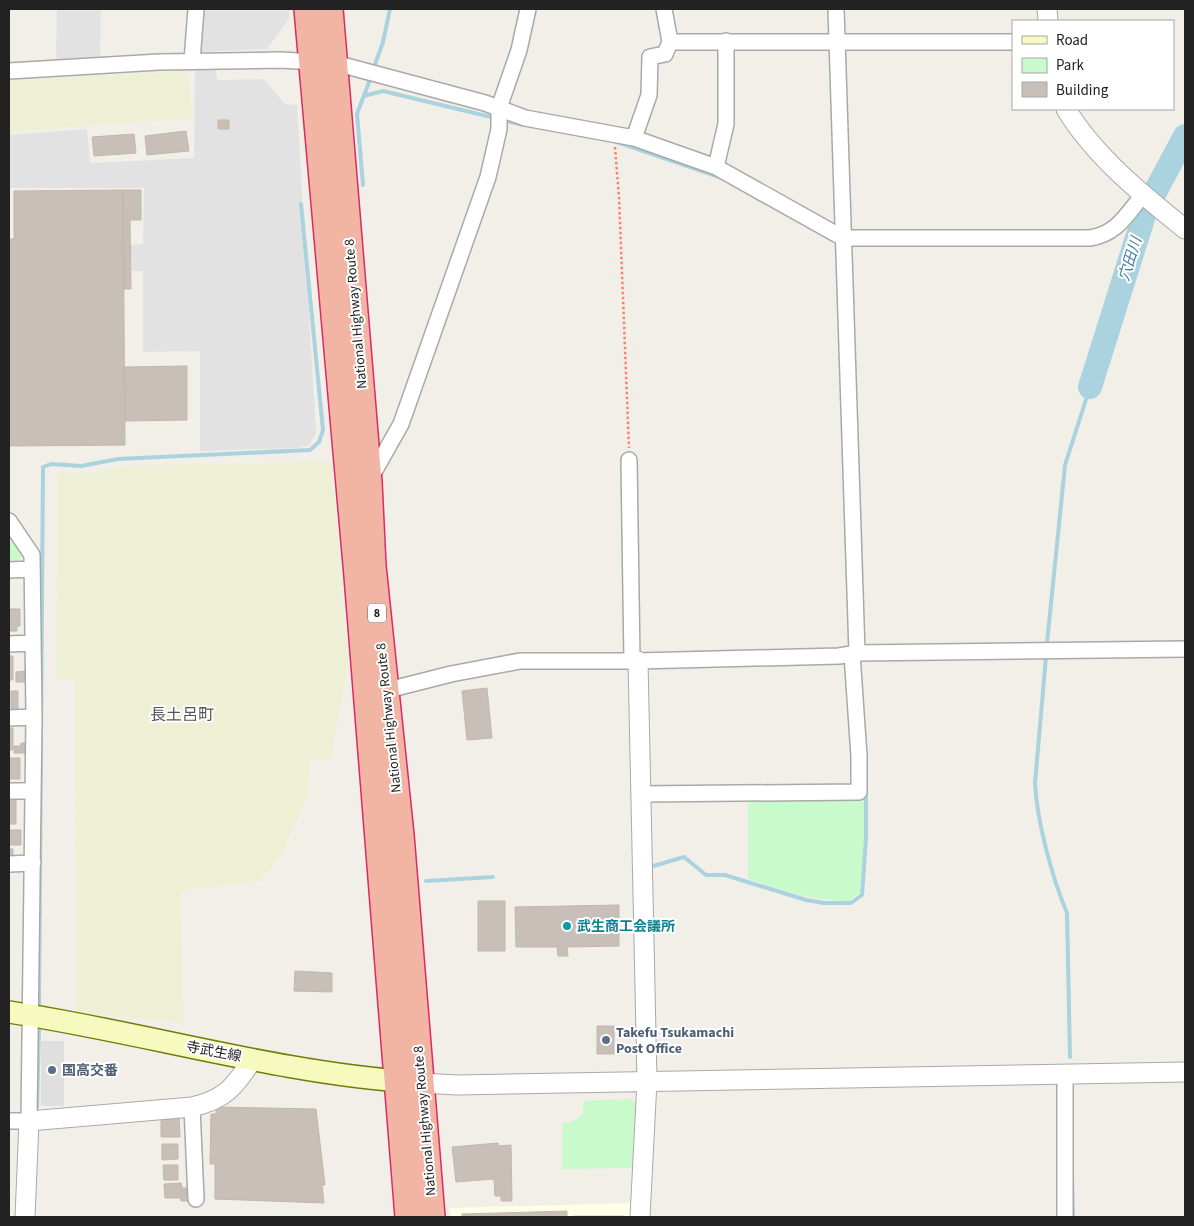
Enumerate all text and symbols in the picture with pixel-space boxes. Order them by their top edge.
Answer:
legend [1012,20,1174,110]
text: Road [1056,30,1088,51]
text: Park [1056,55,1085,76]
text: Building [1056,80,1109,101]
water label: 穴田川 [1114,233,1148,284]
street label: National Highway Route 8 [339,238,373,390]
road number: 8 [368,604,386,622]
street label: National Highway Route 8 [371,642,407,794]
district label: 長土呂町 [150,704,214,726]
place label: 武生商工会議所 [577,917,675,937]
marker: 武生商工会議所 [561,920,573,932]
place label: Takefu Tsukamachi Post Office [616,1023,734,1059]
marker: Takefu Tsukamachi Post Office [600,1034,612,1046]
street label: 寺武生線 [184,1037,243,1067]
street label: National Highway Route 8 [408,1045,442,1197]
place label: 国高交番 [62,1061,118,1081]
marker: 国高交番 [46,1064,58,1076]

